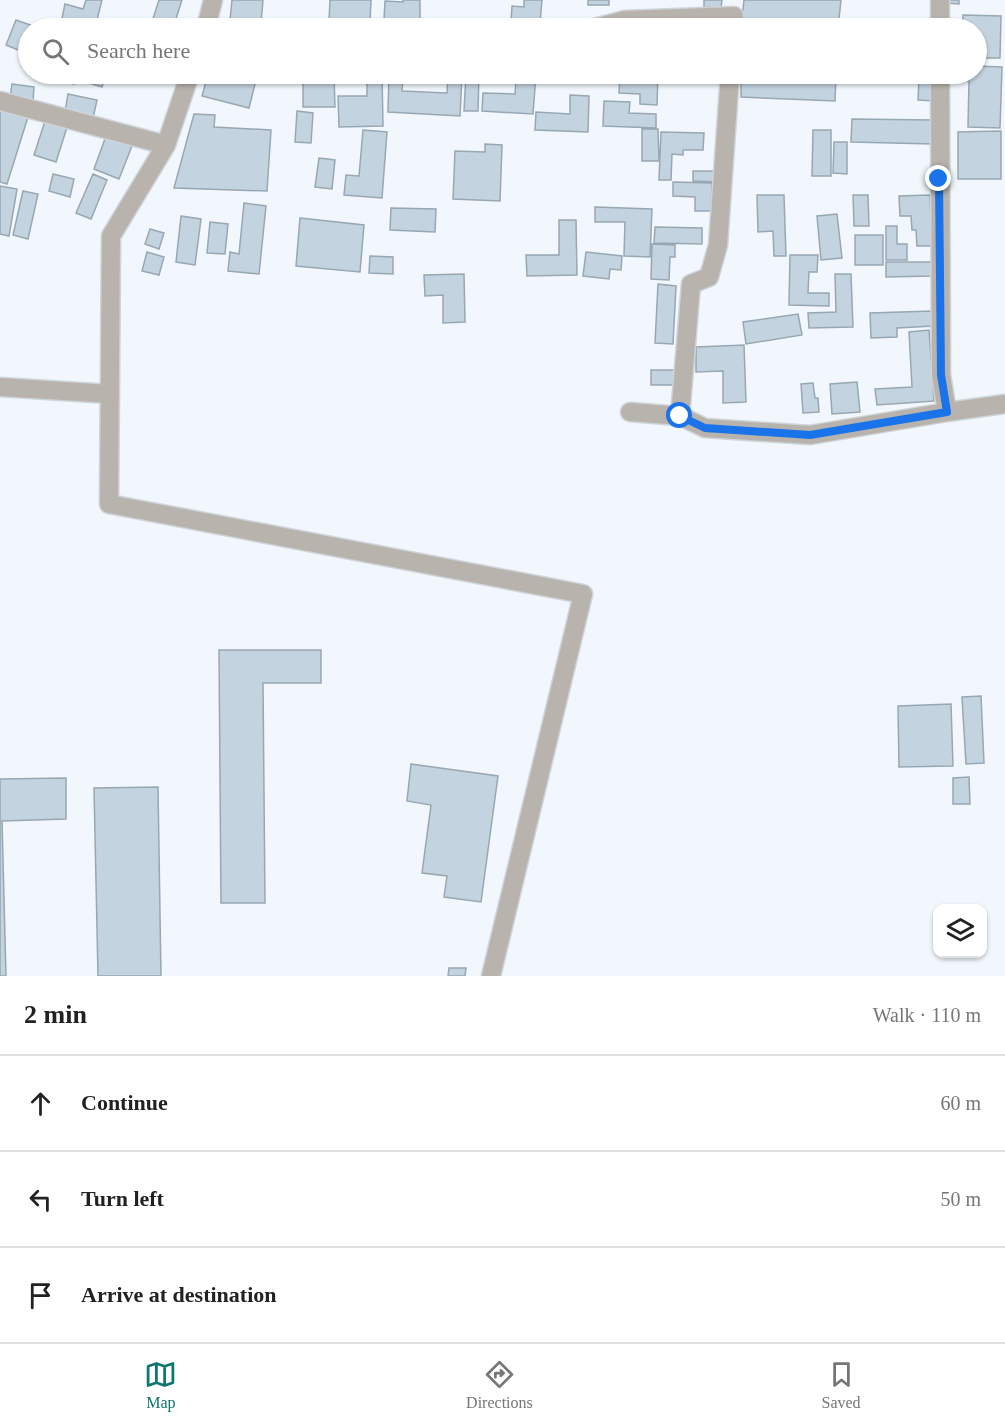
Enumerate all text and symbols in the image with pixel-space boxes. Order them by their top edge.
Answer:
search box [18,18,987,84]
icon: search [39,35,72,68]
text: Search here [87,38,190,63]
route end [925,165,951,191]
route start [666,402,692,428]
map controls [933,904,987,958]
button: layers [933,904,987,958]
text: 2 min [24,1000,87,1029]
text: Walk · 110 m [873,1004,981,1026]
icon: ahead [24,1087,57,1120]
text: Continue [81,1090,168,1115]
text: 60 m [940,1092,981,1114]
icon: left [24,1183,57,1216]
text: Turn left [81,1186,164,1211]
text: 50 m [940,1188,981,1210]
icon: arrive [24,1279,57,1312]
text: Arrive at destination [81,1282,277,1307]
tab: Map [144,1358,177,1412]
tab: Directions [466,1358,533,1412]
tab: Saved [821,1358,861,1412]

